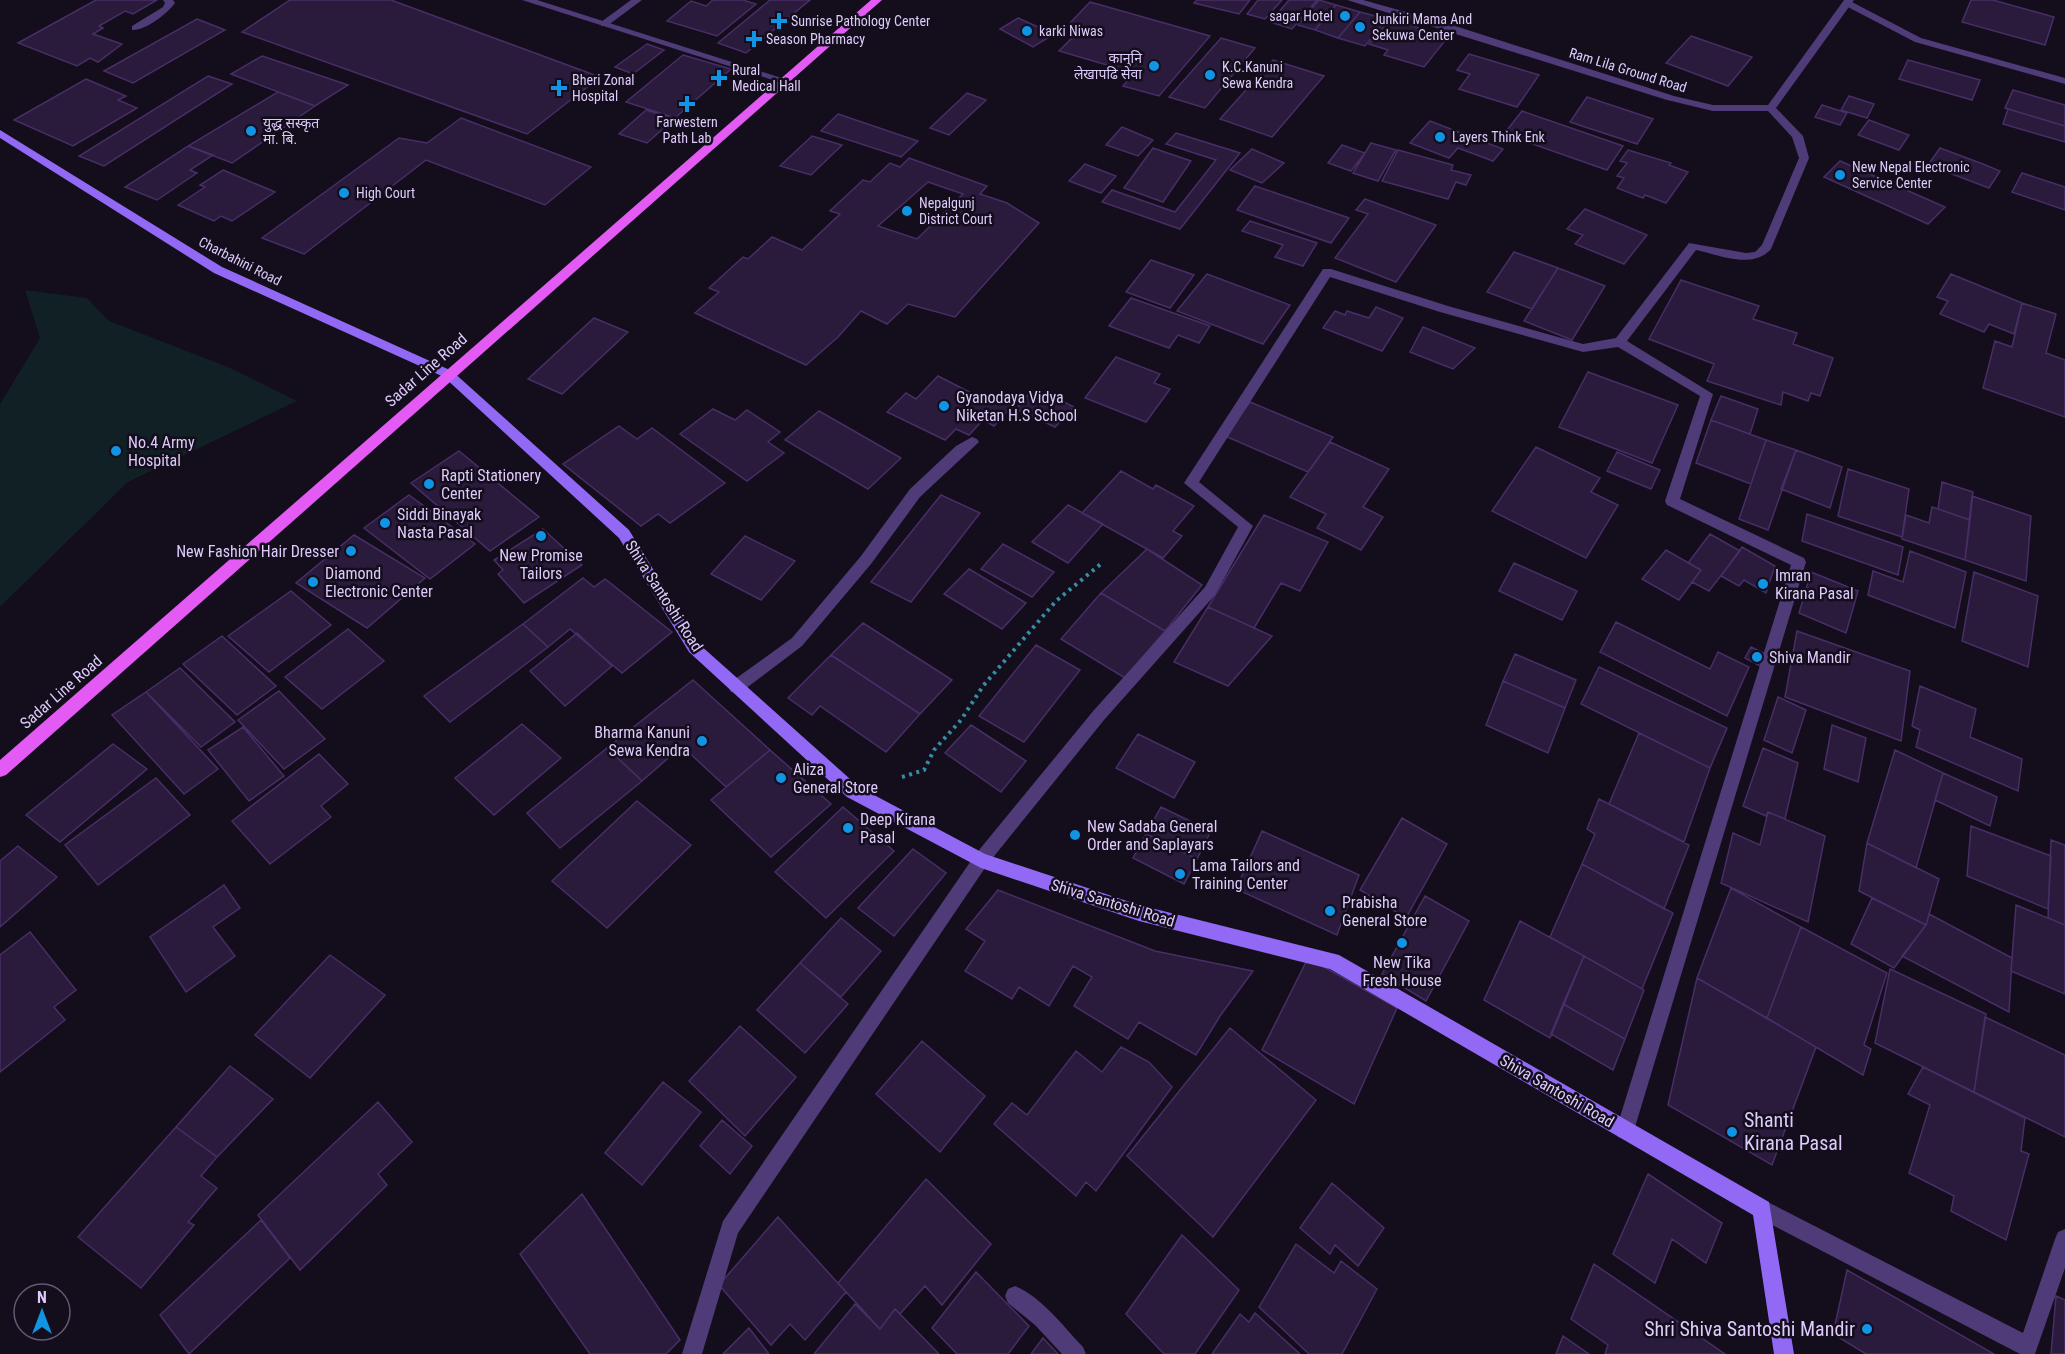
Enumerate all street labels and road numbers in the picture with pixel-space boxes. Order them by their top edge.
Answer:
street label: Ram Lila Ground Road [1567,44,1689,96]
street label: Charbahini Road [196,233,284,289]
street label: Sadar Line Road [381,329,471,411]
street label: Shiva Santoshi Road [621,537,707,655]
street label: Sadar Line Road [16,651,106,733]
street label: Shiva Santoshi Road [1049,875,1177,931]
street label: Shiva Santoshi Road [1497,1051,1617,1131]

